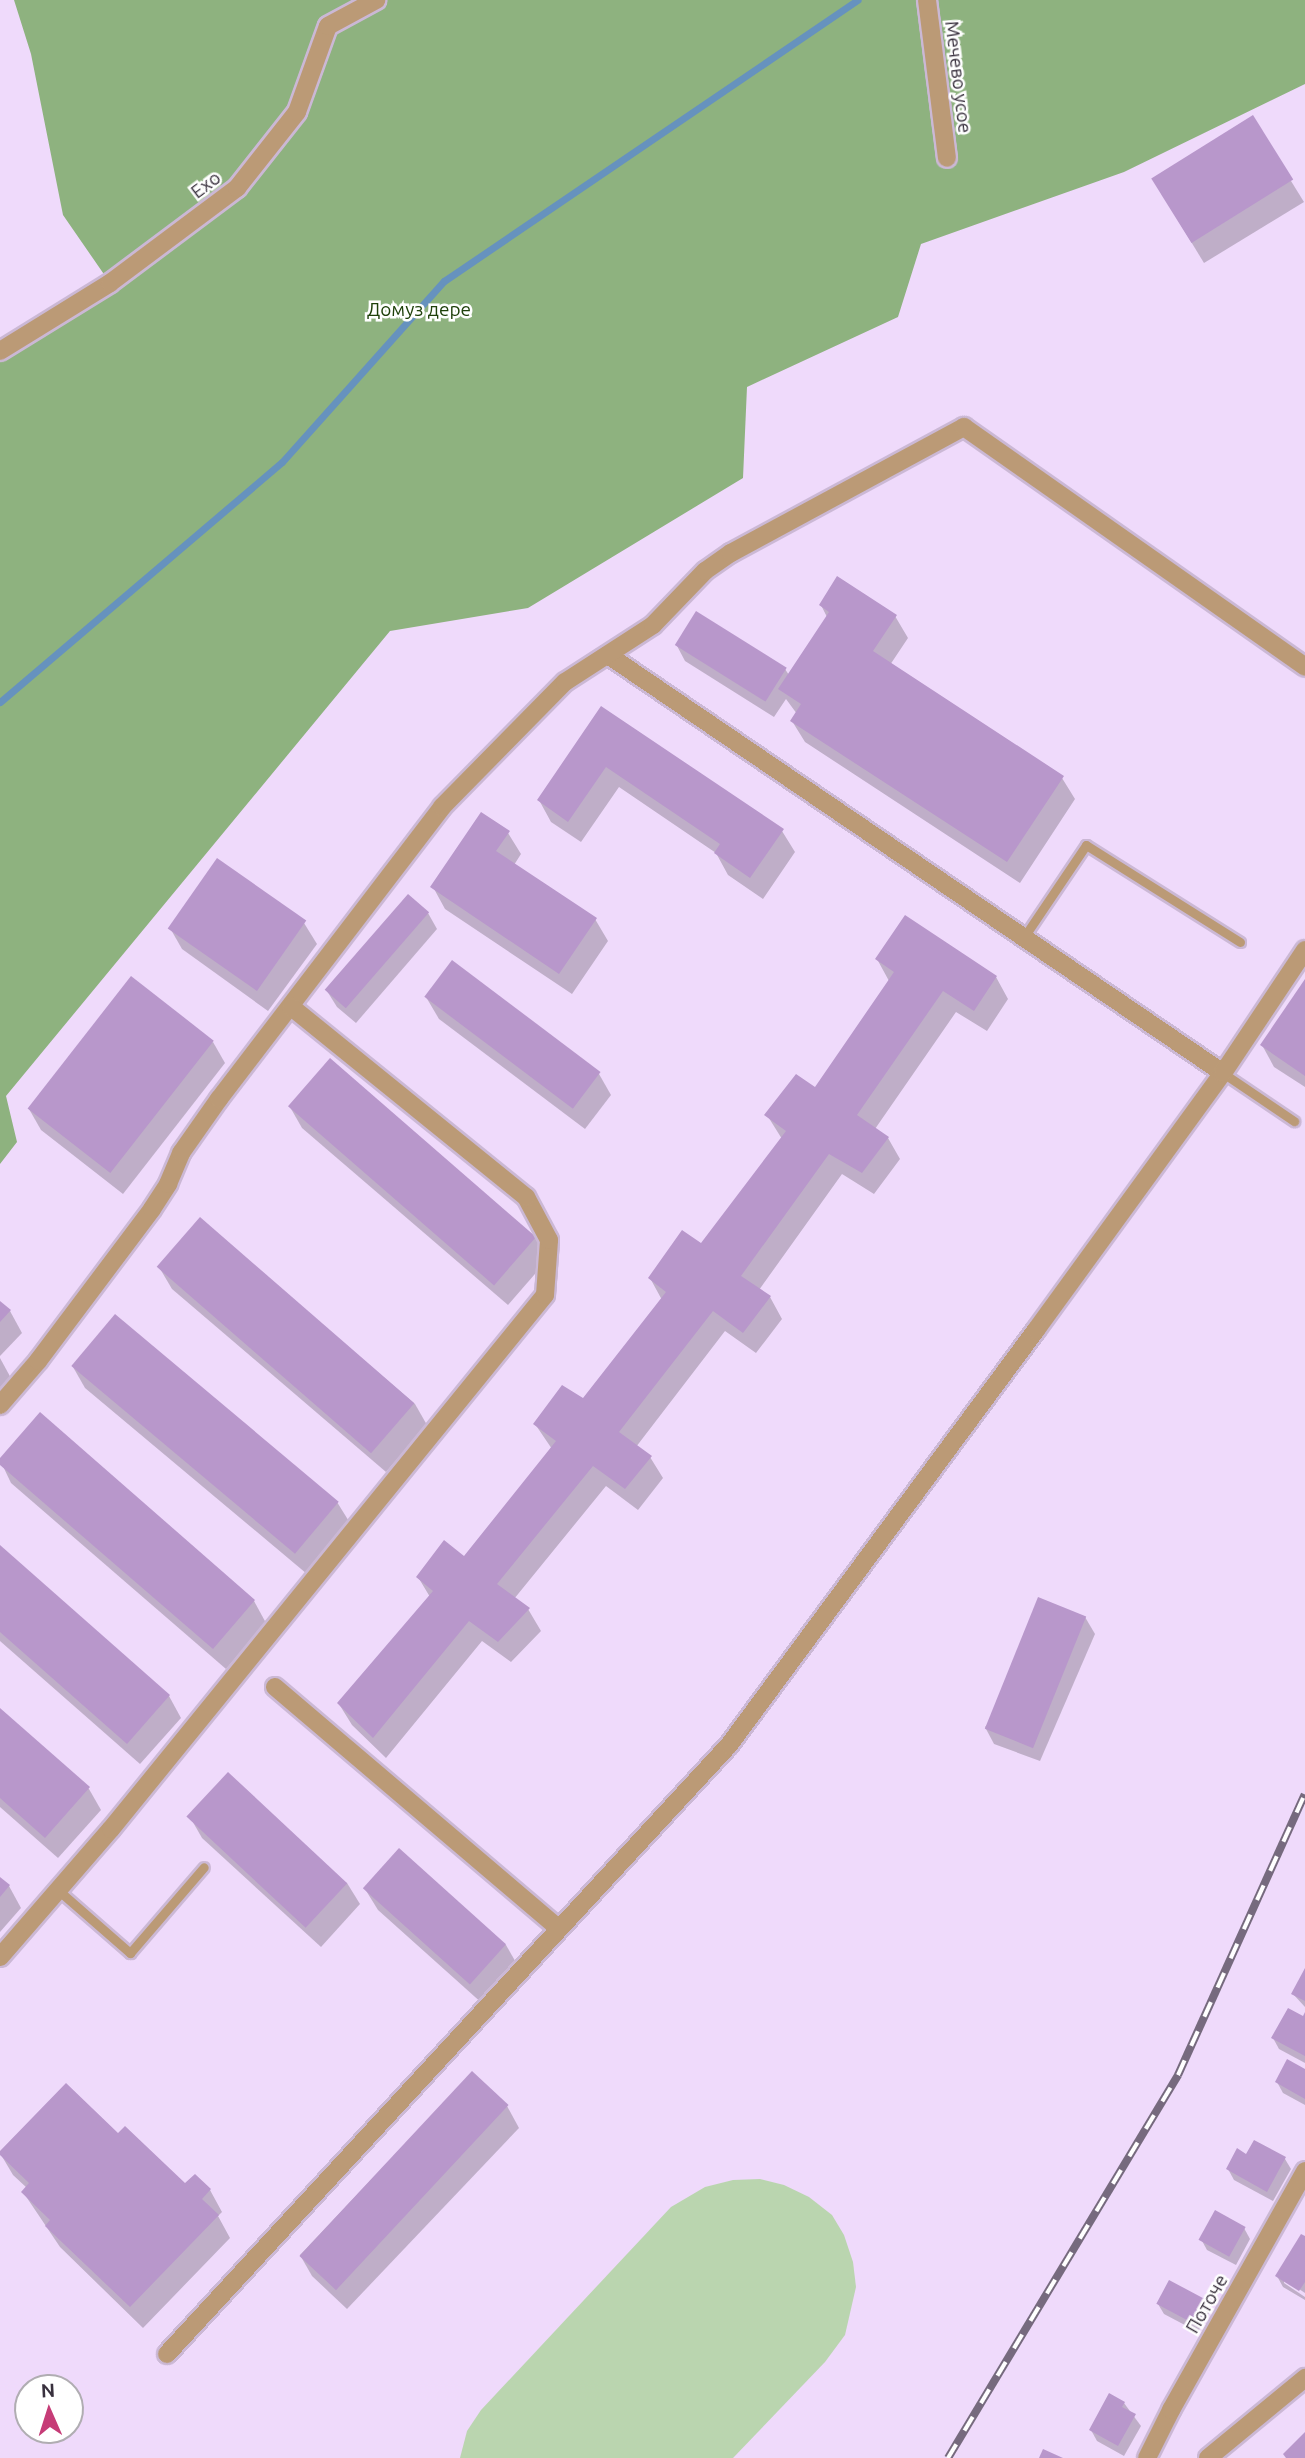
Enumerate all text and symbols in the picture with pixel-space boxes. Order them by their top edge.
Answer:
street label: Мечево усое [940,20,976,134]
street label: Ехо [187,166,225,204]
park label: Домуз дере [367,299,471,321]
street label: Поточе [1181,2270,1233,2338]
north arrow [14,2374,84,2444]
text: N [40,2379,56,2401]

